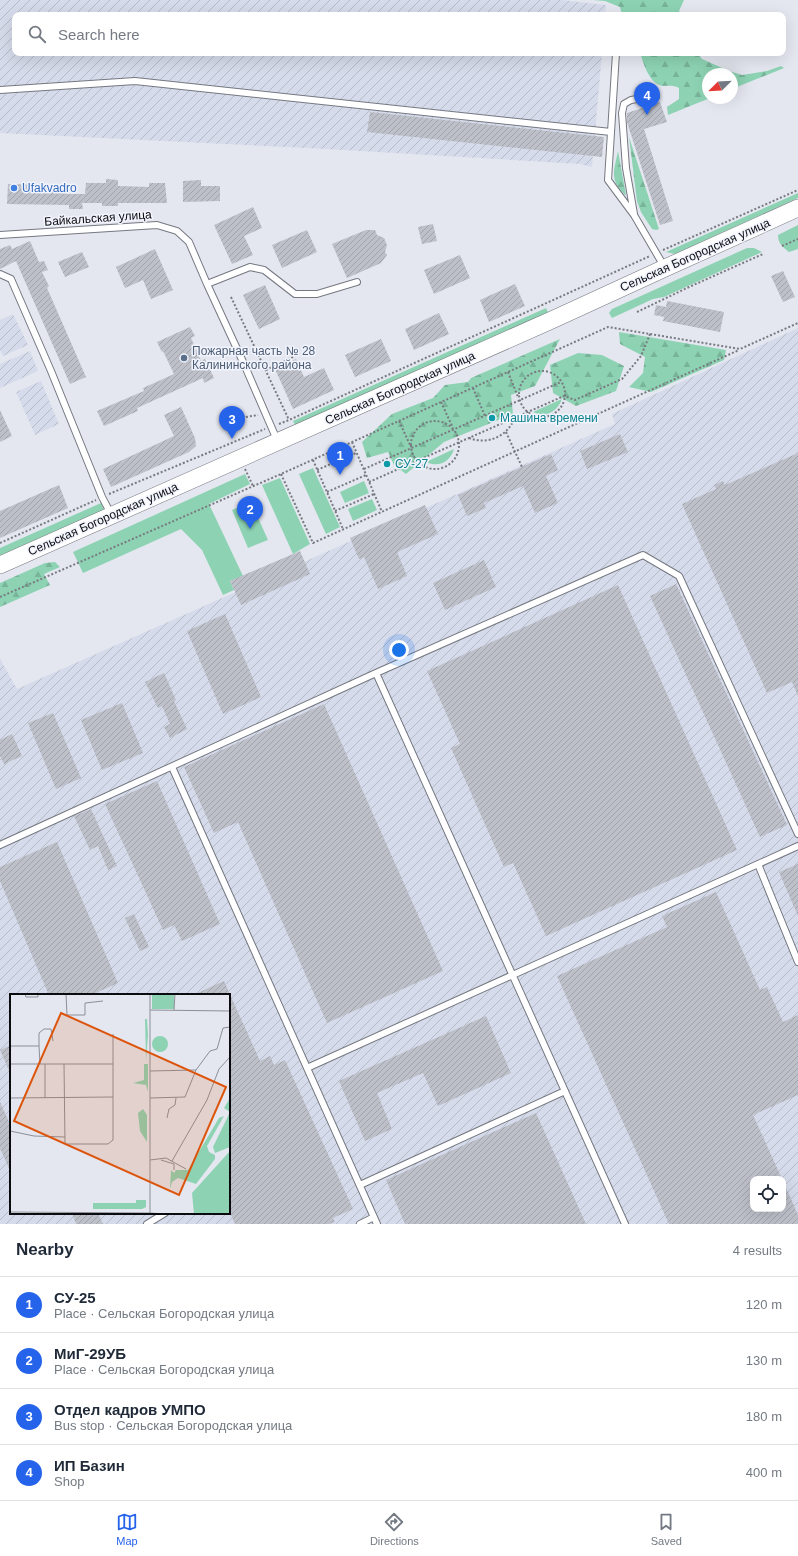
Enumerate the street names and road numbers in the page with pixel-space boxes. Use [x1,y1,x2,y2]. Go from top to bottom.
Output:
street label: Байкальская улица [44,207,153,229]
street label: Сельская Богородская улица [618,215,772,294]
street label: Сельская Богородская улица [323,348,477,427]
street label: Сельская Богородская улица [26,479,180,558]

